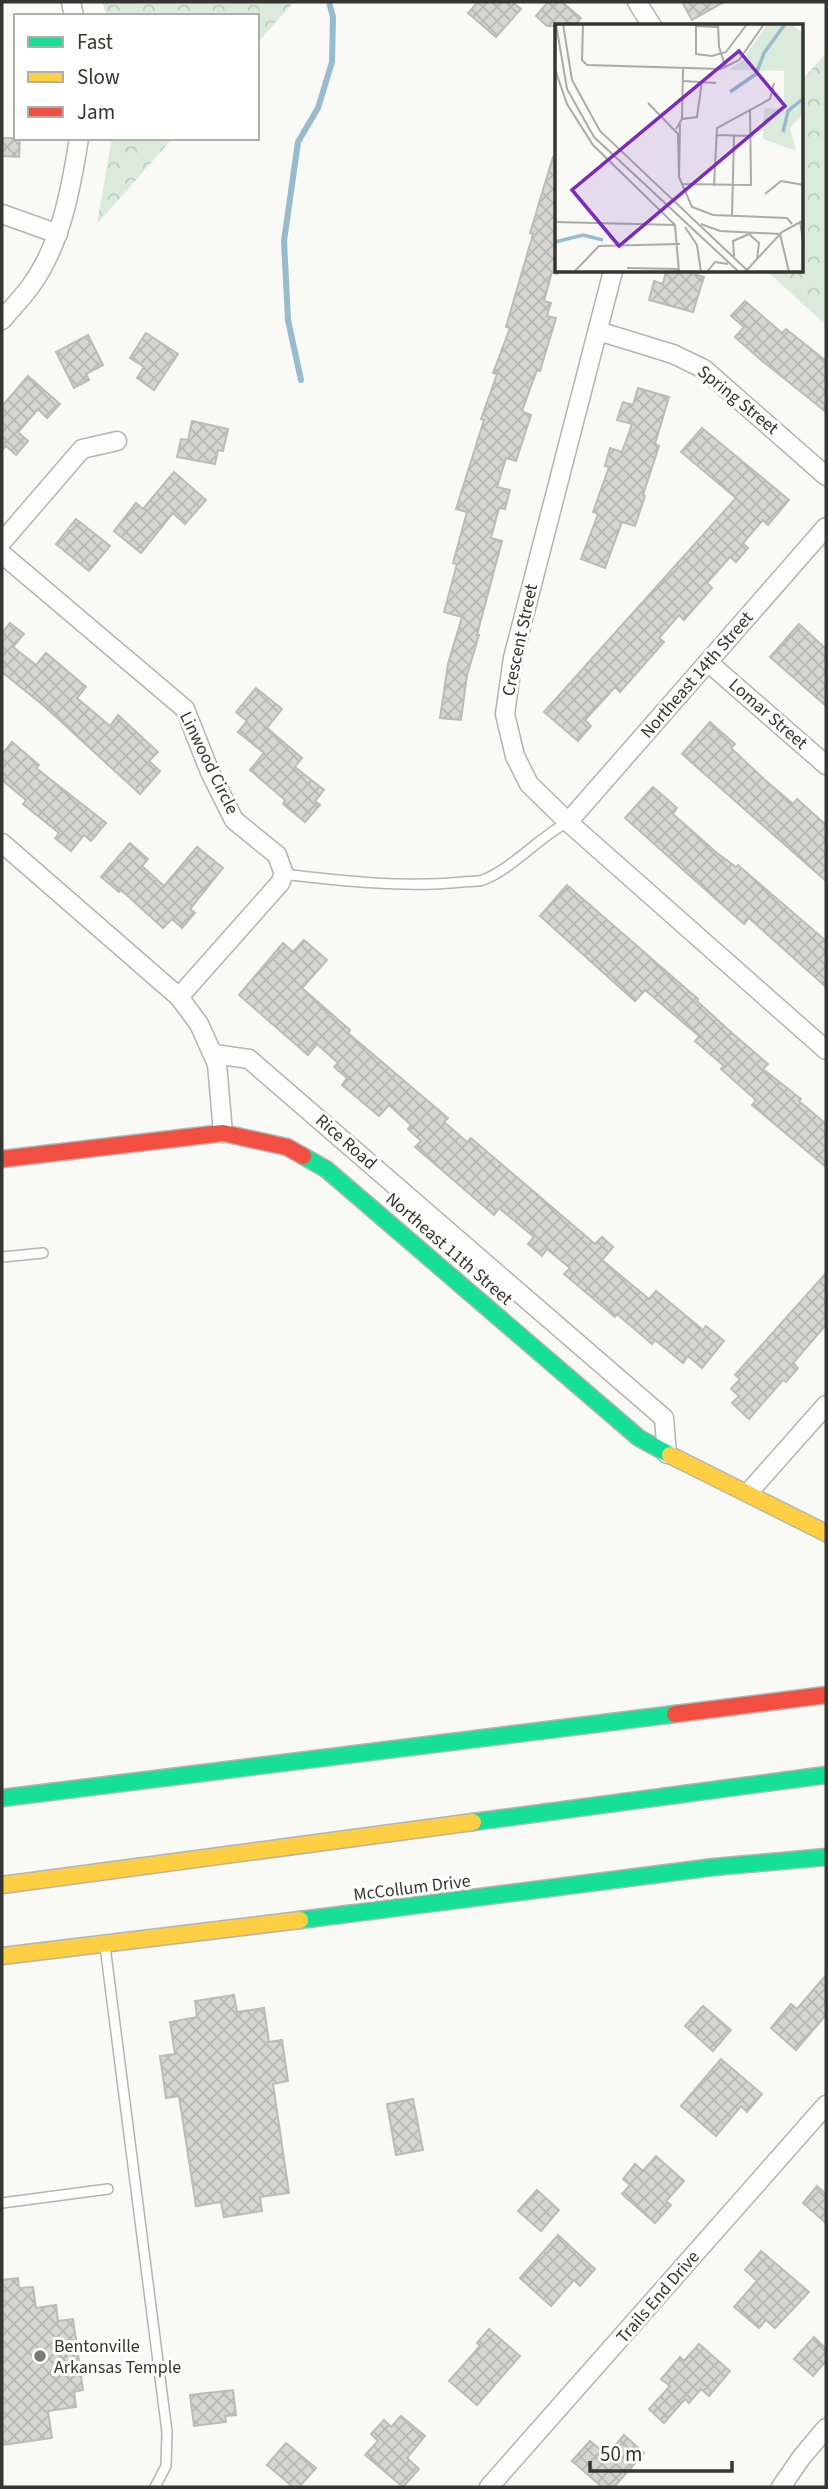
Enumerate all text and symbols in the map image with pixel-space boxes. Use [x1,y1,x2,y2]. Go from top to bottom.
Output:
legend [14,14,259,140]
inset map [555,24,804,273]
text: Fast [77,27,113,57]
text: Slow [77,62,120,92]
text: Jam [77,97,115,127]
street label: Spring Street [692,359,784,441]
street label: Crescent Street [496,582,544,698]
street label: Northeast 14th Street [635,606,759,744]
street label: Lomar Street [723,673,813,755]
street label: Linwood Circle [173,707,245,819]
street label: Rice Road [310,1108,382,1176]
street label: Northeast 11th Street [380,1187,518,1311]
street label: McCollum Drive [352,1868,472,1908]
street label: Trails End Drive [611,2245,705,2349]
place label: Bentonville Arkansas Temple [54,2334,181,2380]
marker: Bentonville Arkansas Temple [32,2348,48,2364]
scale bar [590,2430,732,2474]
text: 50 m [600,2439,642,2469]

